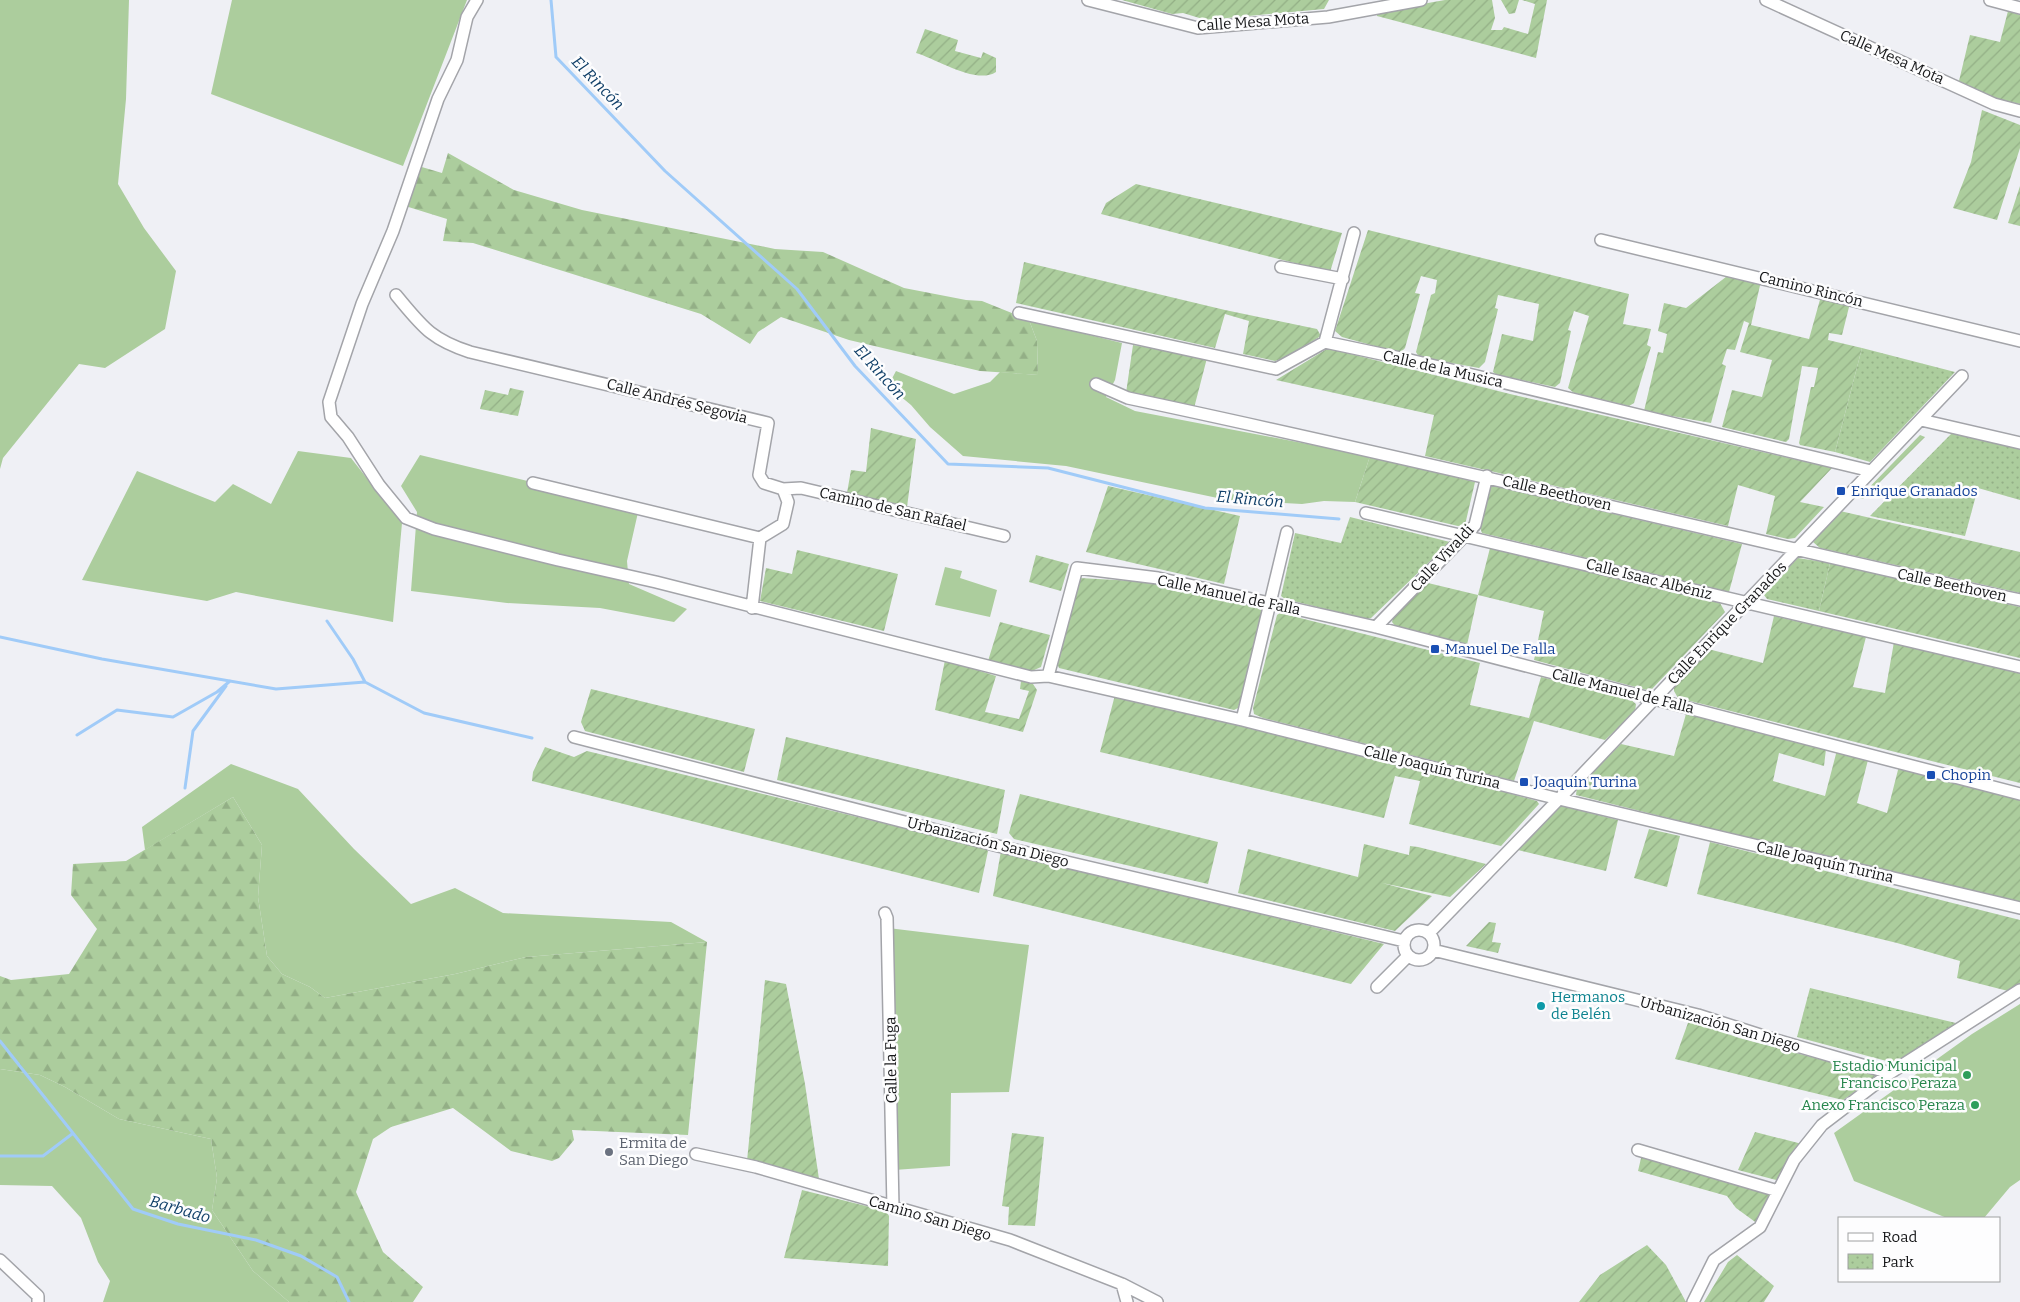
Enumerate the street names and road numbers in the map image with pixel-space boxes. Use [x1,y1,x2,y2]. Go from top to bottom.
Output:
street label: Calle Mesa Mota [1196,9,1310,35]
street label: Calle Mesa Mota [1837,26,1947,88]
street label: Camino Rincón [1757,267,1865,311]
street label: Calle de la Musica [1381,346,1505,392]
street label: Calle Andrés Segovia [605,375,749,427]
street label: Calle Beethoven [1501,472,1614,514]
street label: Camino de San Rafael [818,483,968,535]
street label: Calle Vivaldi [1406,520,1478,595]
street label: Calle Isaac Albéniz [1584,555,1714,603]
street label: Calle Enrique Granados [1664,558,1790,688]
street label: Calle Beethoven [1896,565,2009,606]
street label: Calle Manuel de Falla [1156,571,1302,619]
street label: Calle Manuel de Falla [1550,665,1696,717]
street label: Calle Joaquín Turina [1362,741,1502,793]
street label: Urbanización San Diego [905,813,1071,871]
street label: Calle Joaquín Turina [1755,837,1895,887]
street label: Urbanización San Diego [1638,992,1802,1056]
street label: Calle la Fuga [881,1016,901,1104]
street label: Camino San Diego [867,1192,993,1244]

